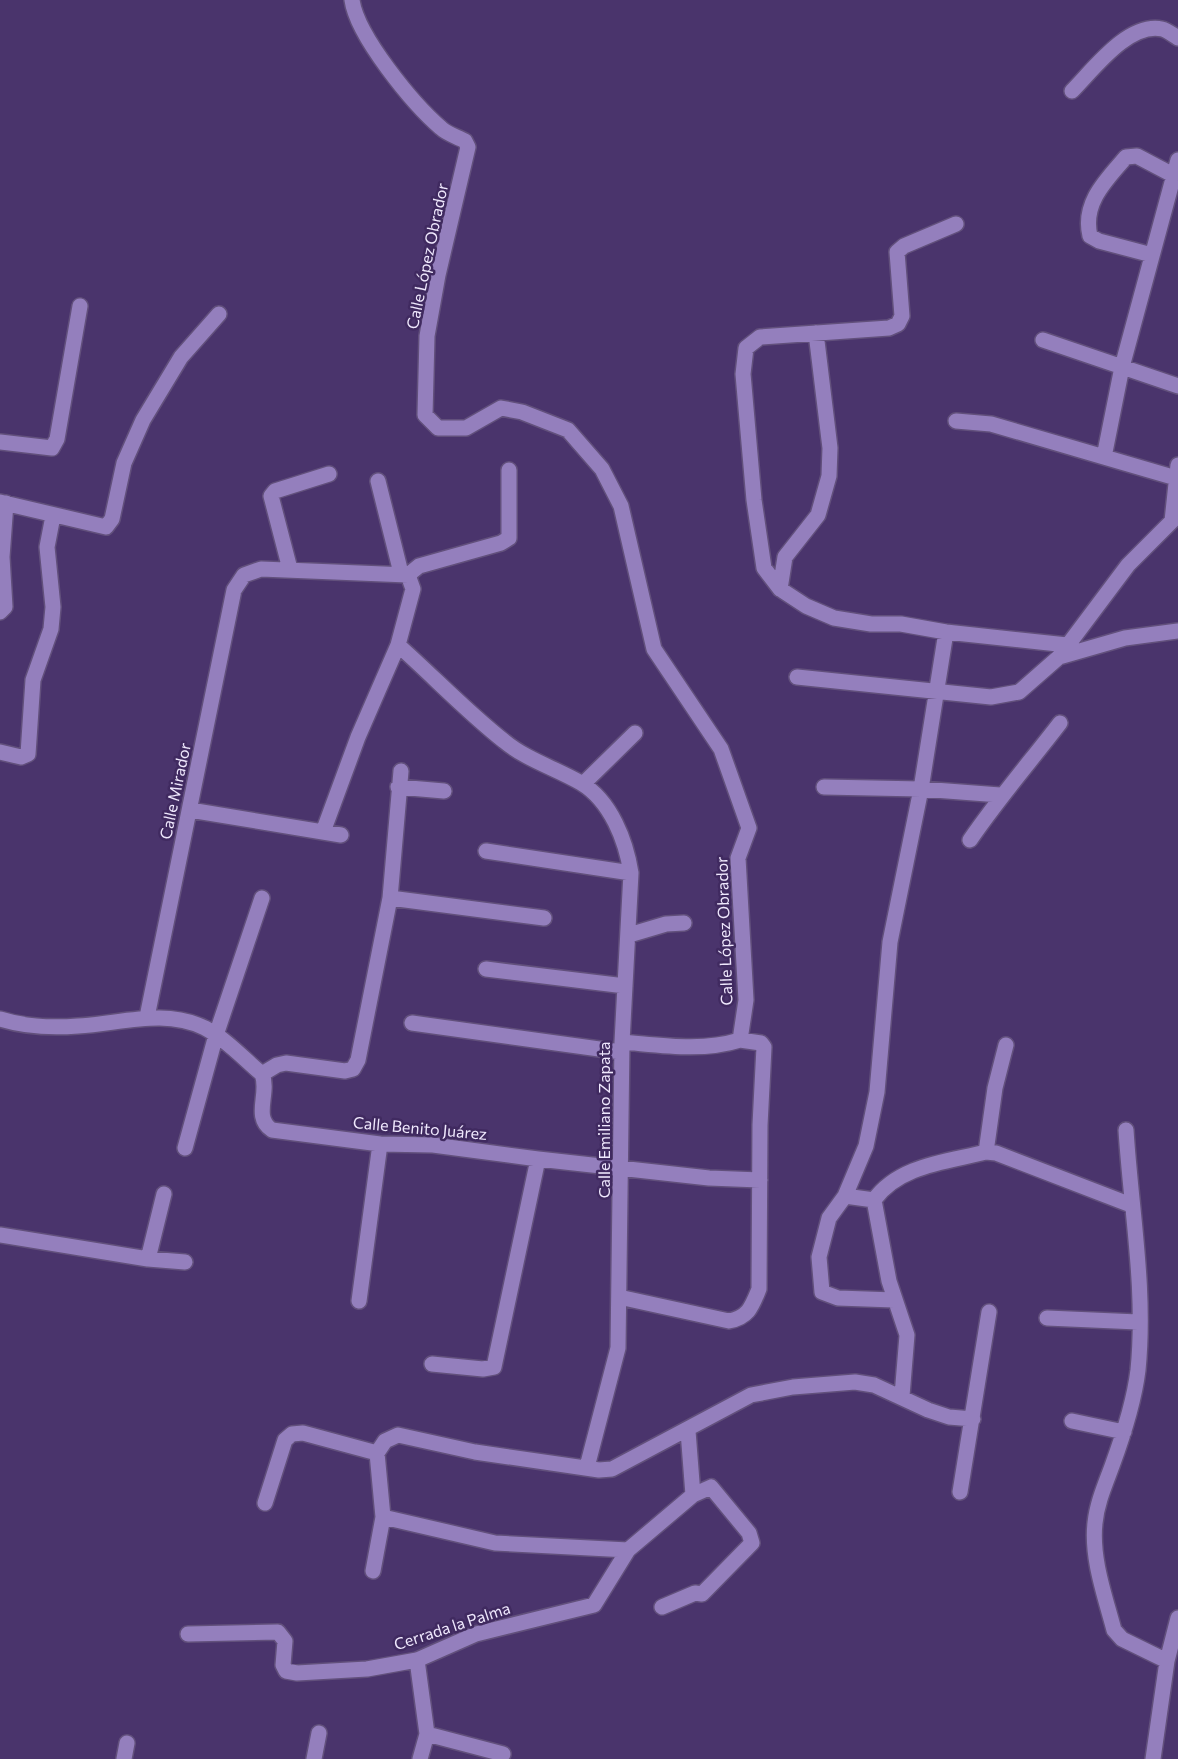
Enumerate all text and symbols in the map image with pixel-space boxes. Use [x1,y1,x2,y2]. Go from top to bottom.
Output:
street label: Calle López Obrador [402,180,451,331]
street label: Calle Mirador [155,740,194,841]
street label: Calle López Obrador [711,856,736,1006]
street label: Calle Emiliano Zapata [594,1042,613,1198]
street label: Calle Benito Juárez [352,1112,488,1143]
street label: Cerrada la Palma [391,1598,512,1653]

